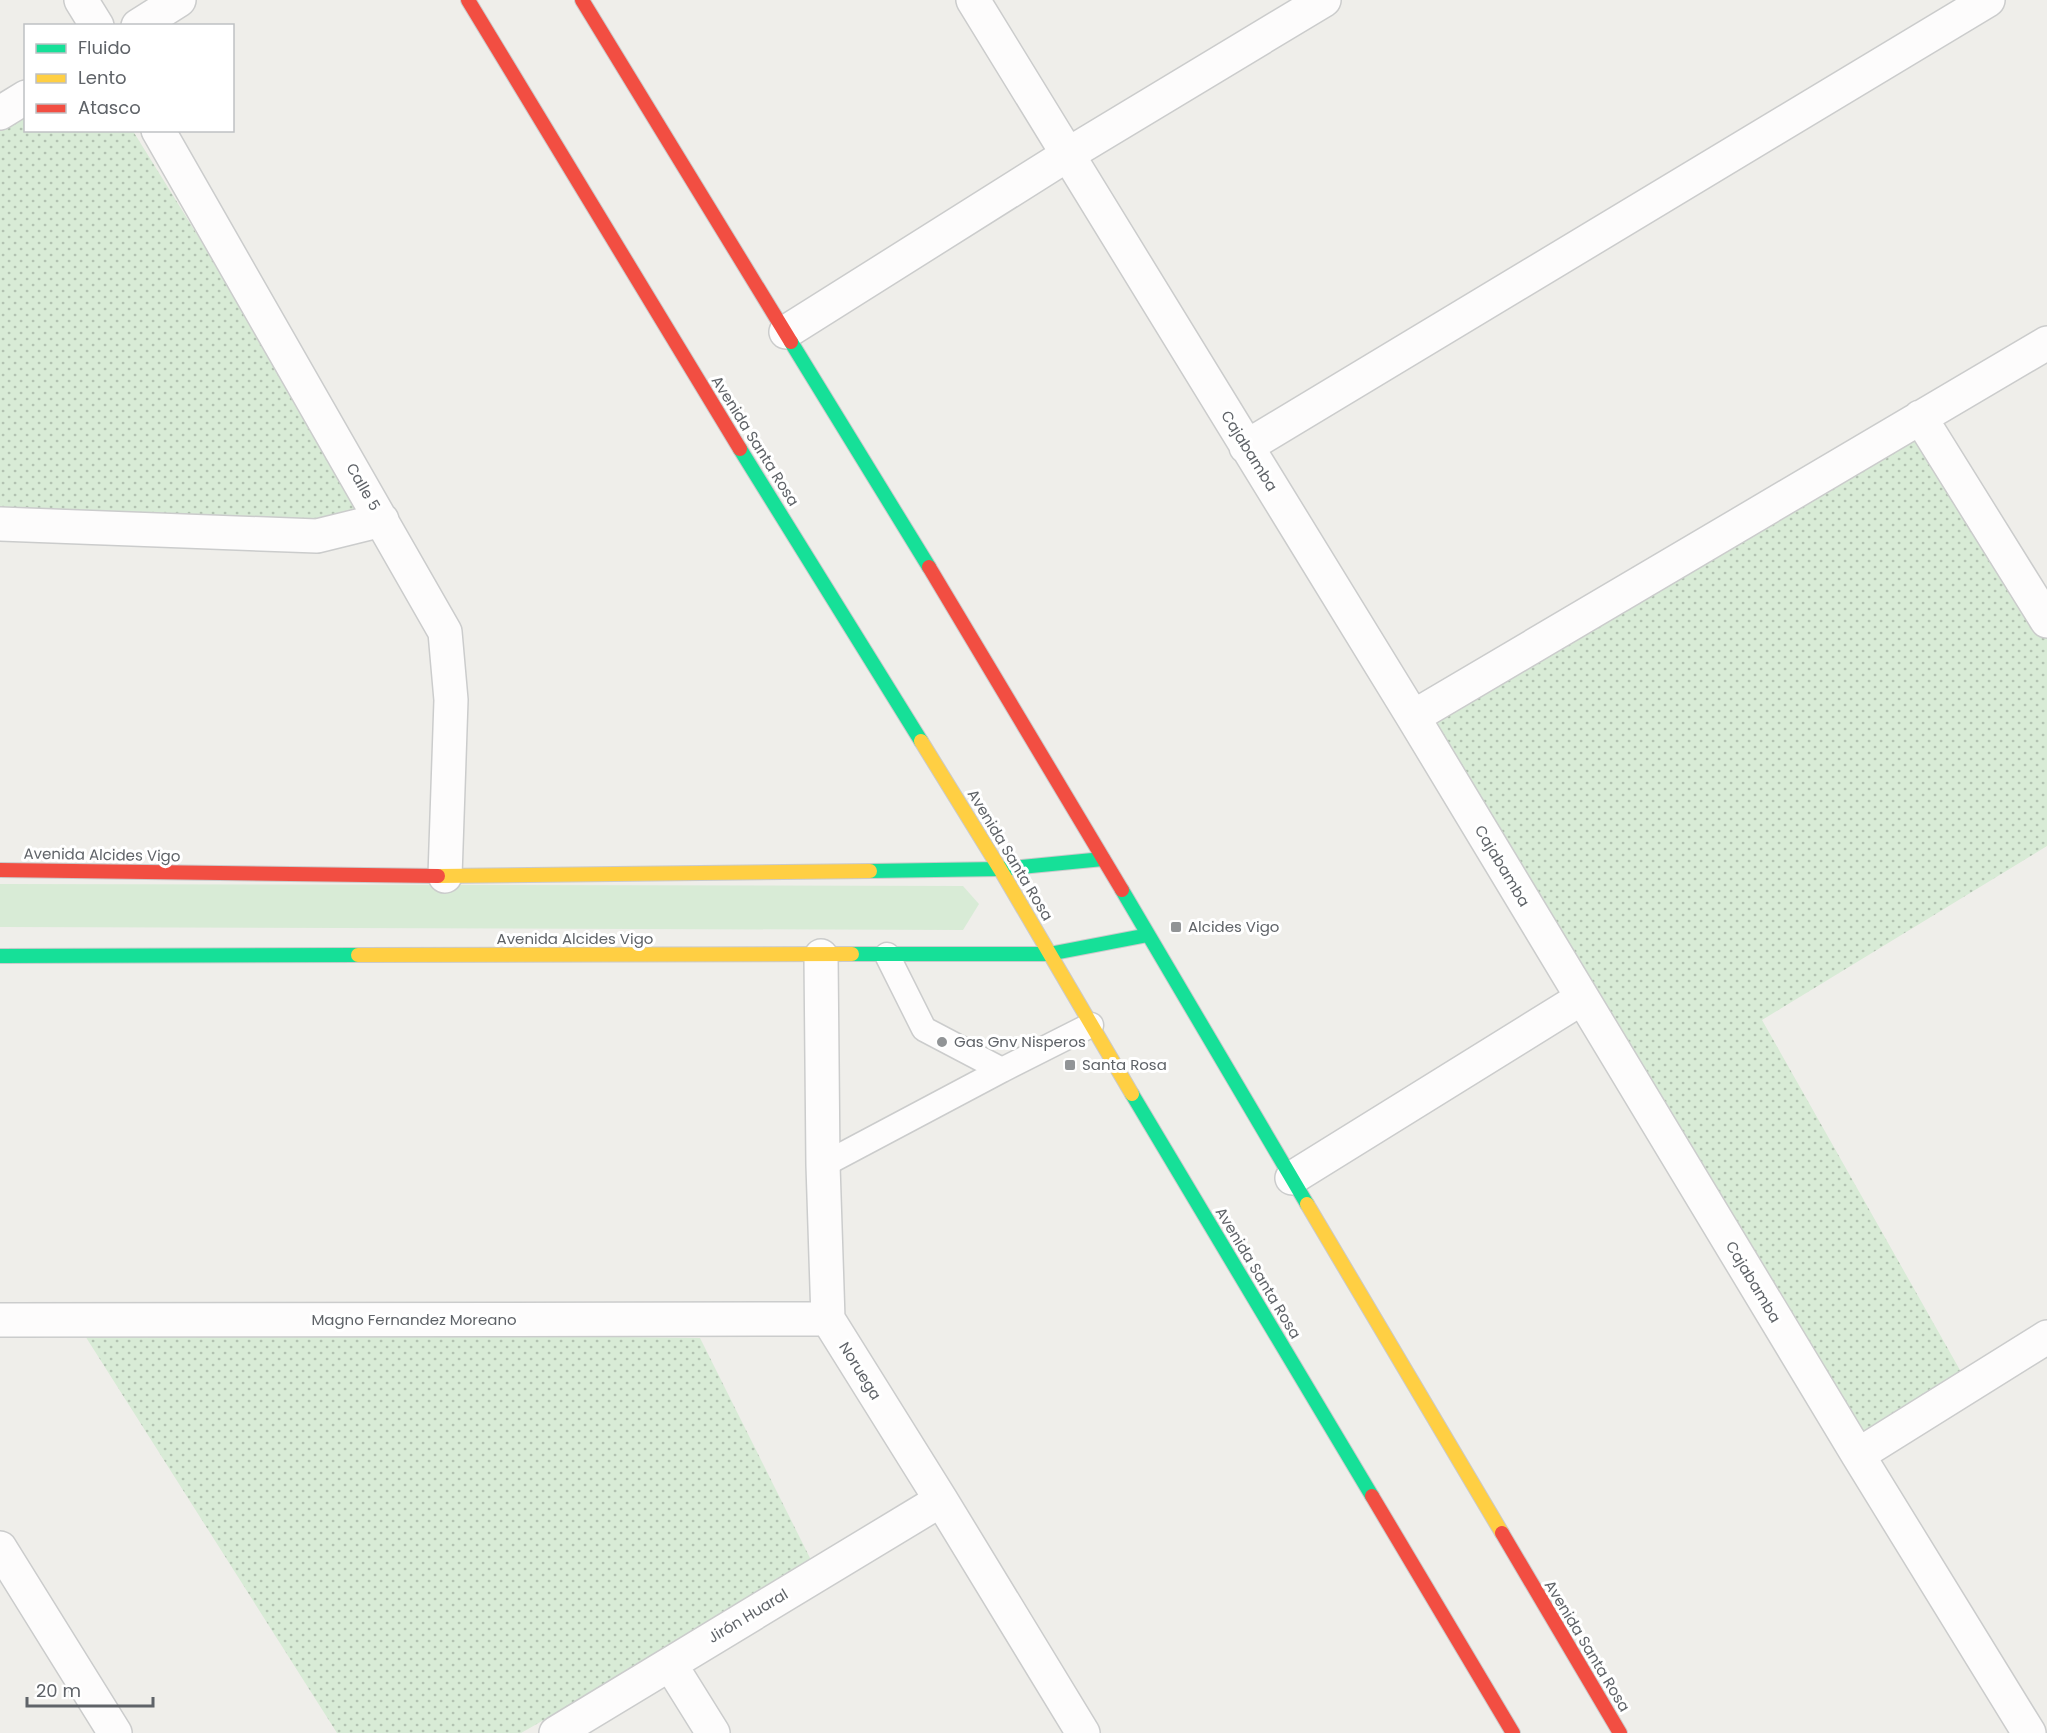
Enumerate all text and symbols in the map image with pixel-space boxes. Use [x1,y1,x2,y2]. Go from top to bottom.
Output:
legend [24,24,234,132]
text: Fluido [78,35,131,60]
text: Lento [78,65,127,90]
text: Atasco [78,95,141,120]
street label: Avenida Santa Rosa [707,371,804,510]
street label: Cajabamba [1216,406,1283,495]
street label: Calle 5 [341,459,385,514]
street label: Avenida Santa Rosa [963,785,1058,925]
street label: Cajabamba [1470,821,1535,910]
street label: Avenida Alcides Vigo [23,843,181,866]
place label: Alcides Vigo [1188,916,1279,937]
marker: Alcides Vigo [1169,920,1183,934]
street label: Avenida Alcides Vigo [497,928,653,949]
place label: Gas Gnv Nisperos [954,1031,1086,1052]
marker: Gas Gnv Nisperos [935,1035,949,1049]
place label: Santa Rosa [1082,1054,1167,1075]
marker: Santa Rosa [1063,1058,1077,1072]
street label: Avenida Santa Rosa [1211,1203,1306,1343]
street label: Cajabamba [1721,1237,1786,1326]
street label: Magno Fernandez Moreano [311,1309,517,1330]
street label: Noruega [834,1338,887,1404]
street label: Avenida Santa Rosa [1540,1576,1635,1716]
street label: Jirón Huaral [704,1583,792,1648]
scale bar [27,1670,153,1708]
text: 20 m [36,1678,81,1703]

